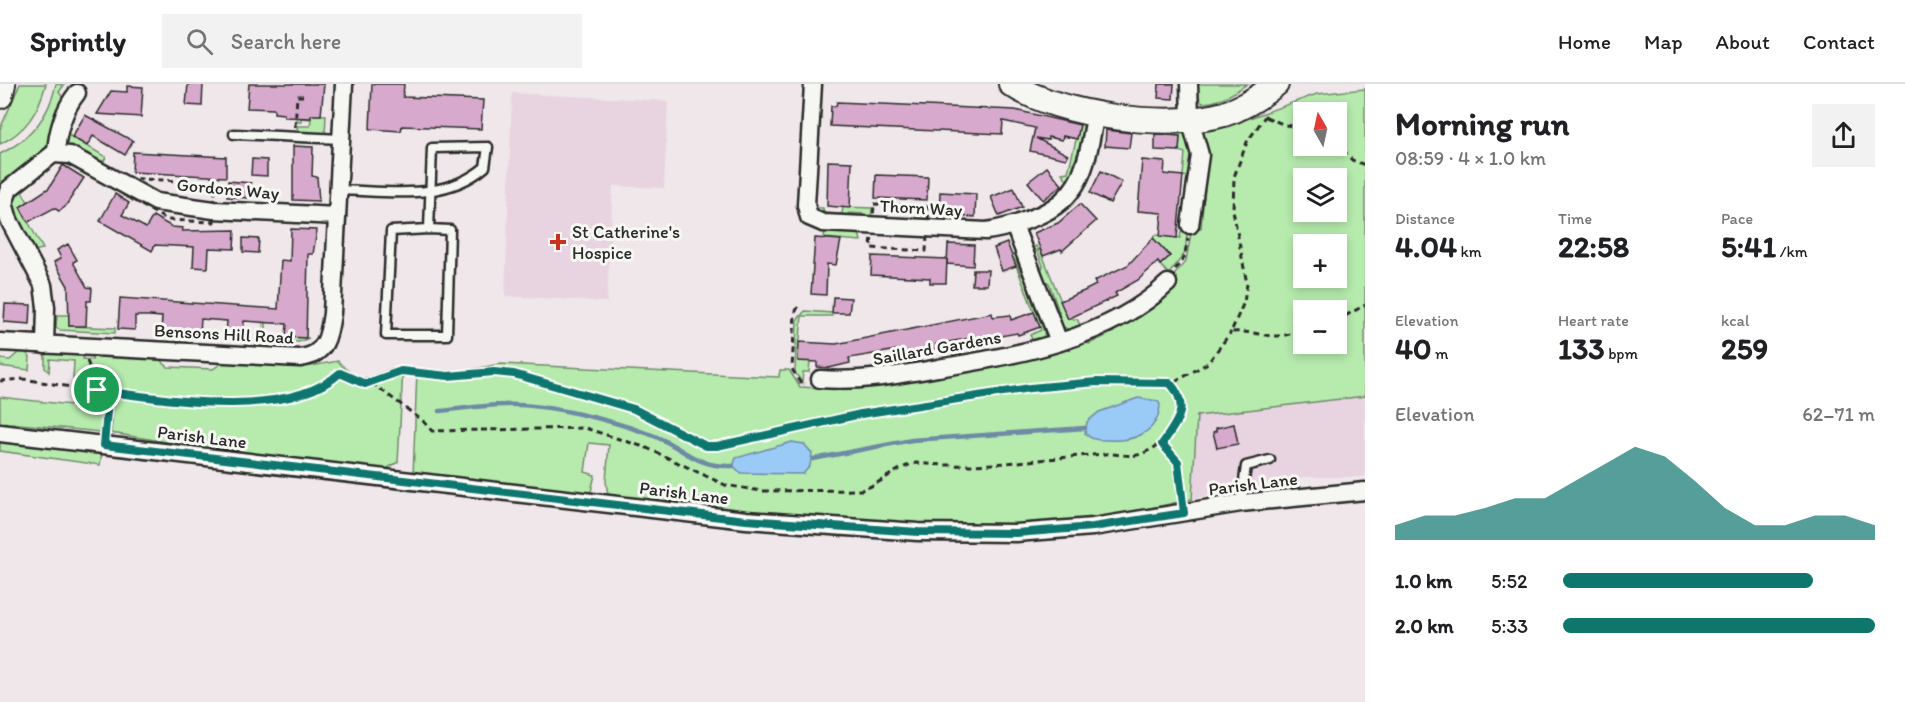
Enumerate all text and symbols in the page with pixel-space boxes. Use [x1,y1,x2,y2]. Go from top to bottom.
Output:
search box [162,14,582,68]
text: Sprintly [30,24,126,58]
icon: search [183,25,216,58]
text: Search here [231,28,341,55]
text: Home [1558,29,1611,54]
text: Map [1644,29,1683,54]
text: About [1716,29,1770,54]
text: Contact [1803,29,1875,54]
north arrow [1293,102,1347,156]
map controls [1293,102,1347,354]
text: Morning run [1395,104,1570,143]
button: share [1812,104,1875,167]
text: 08:59 · 4 × 1.0 km [1395,146,1546,170]
button: layers [1293,168,1347,222]
street label: Gordons Way [176,174,281,204]
street label: Thorn Way [879,195,963,221]
text: Distance [1395,209,1455,228]
text: Time [1558,209,1592,228]
text: Pace [1721,209,1753,228]
place label: St Catherine's Hospice [572,221,680,264]
text: 4.04 [1395,228,1457,265]
text: 22:58 [1558,228,1629,265]
text: 5:41 [1721,228,1776,265]
marker: St Catherine's Hospice [549,233,567,251]
button: + [1293,234,1347,288]
text: km [1457,242,1482,261]
text: /km [1776,242,1808,261]
button: − [1293,300,1347,354]
text: Elevation [1395,311,1459,330]
text: Heart rate [1558,311,1629,330]
text: kcal [1721,311,1749,330]
street label: Bensons Hill Road [153,319,295,349]
street label: Saillard Gardens [871,326,1003,370]
text: 40 [1395,330,1432,367]
text: 133 [1558,330,1605,367]
text: 259 [1721,330,1768,367]
text: m [1432,344,1449,363]
text: bpm [1605,344,1638,363]
pin [71,364,122,415]
icon: arrive [80,373,113,406]
text: Elevation [1395,402,1474,426]
text: 62–71 m [1802,402,1875,426]
street label: Parish Lane [156,421,248,453]
street label: Parish Lane [1207,468,1299,500]
street label: Parish Lane [638,477,730,509]
text: 1.0 km [1395,569,1452,593]
text: 5:52 [1491,569,1527,593]
text: 2.0 km [1395,614,1454,638]
text: 5:33 [1491,614,1528,638]

